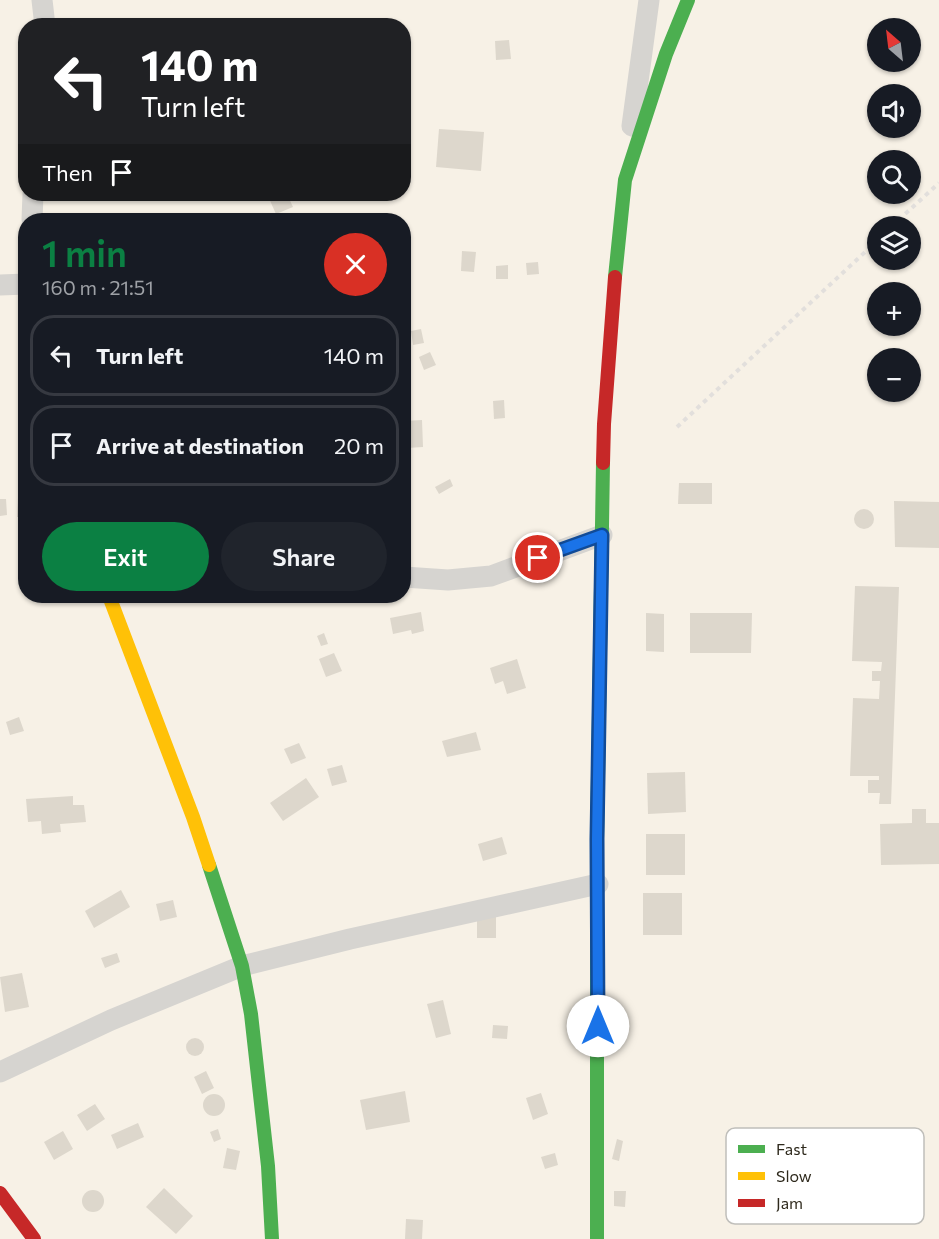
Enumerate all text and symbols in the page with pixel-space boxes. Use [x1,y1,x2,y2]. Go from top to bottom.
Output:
north arrow [867,18,921,72]
map controls [867,18,921,402]
text: 140 m [141,38,258,90]
icon: left [42,42,120,120]
button: sound [867,84,921,138]
text: Turn left [141,90,245,123]
button: search [867,150,921,204]
icon: arrive [105,156,138,189]
text: Then [42,159,93,186]
button: layers [867,216,921,270]
text: 1 min [42,230,127,274]
button: close [324,233,387,296]
text: 160 m · 21:51 [42,275,154,299]
button: + [867,282,921,336]
icon: left [45,339,78,372]
text: Turn left [96,342,183,369]
text: 140 m [324,342,384,369]
button: − [867,348,921,402]
icon: arrive [45,429,78,462]
text: Arrive at destination [96,432,304,459]
text: 20 m [334,432,384,459]
button: Exit [42,522,209,591]
button: Share [221,522,387,591]
pin [512,532,563,583]
icon: arrive [521,541,554,574]
position arrow [566,994,630,1058]
legend [726,1128,924,1224]
text: Fast [776,1139,807,1158]
text: Slow [776,1166,812,1185]
text: Jam [776,1193,803,1212]

